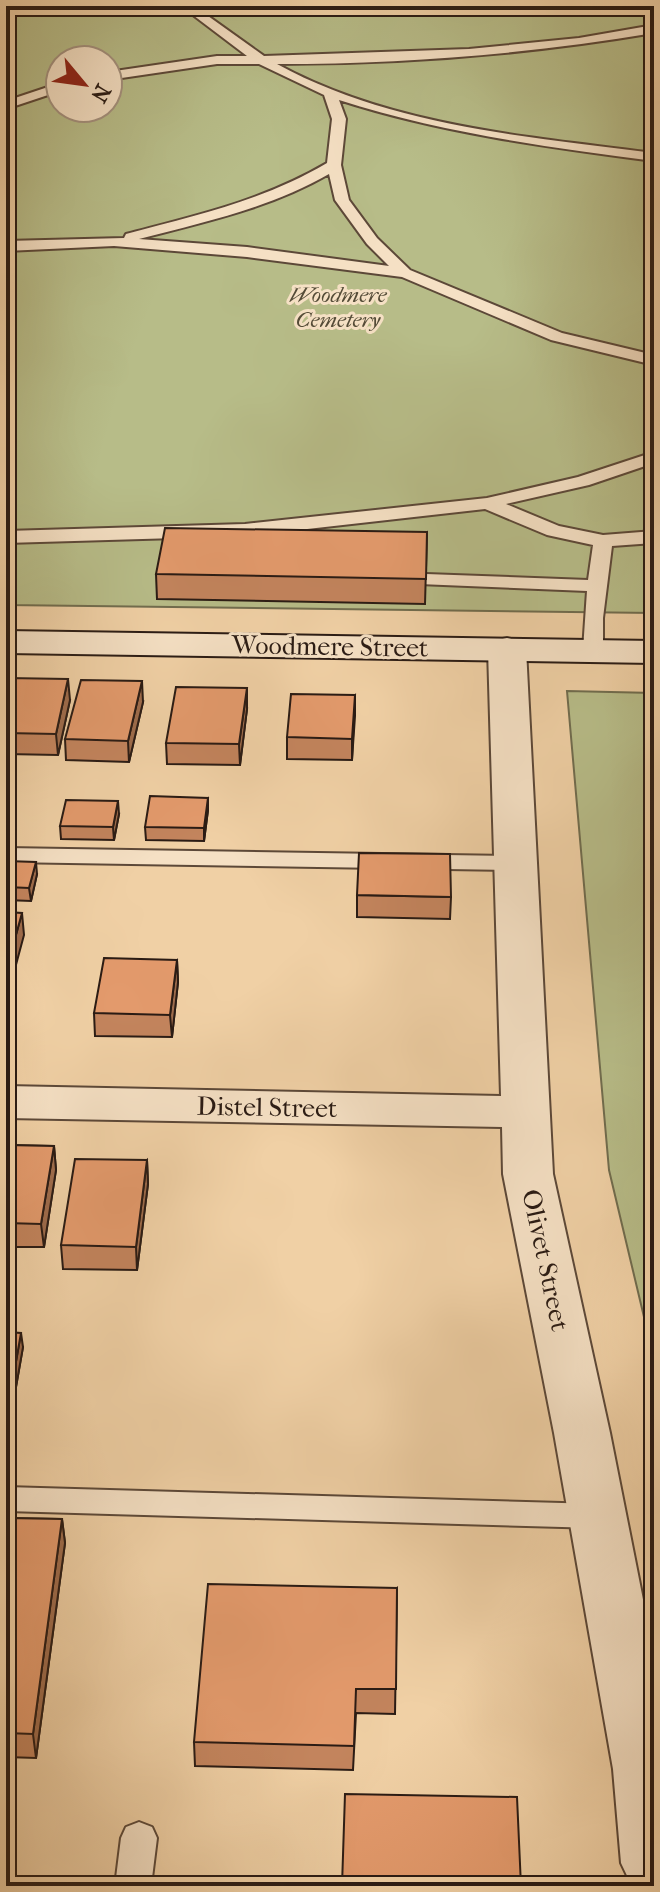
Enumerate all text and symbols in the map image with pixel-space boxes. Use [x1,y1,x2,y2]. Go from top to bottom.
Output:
north arrow [44,44,124,124]
text: N [85,80,116,107]
park label: Woodmere Cemetery [289,282,388,333]
street label: Woodmere Street [230,629,429,664]
street label: Distel Street [196,1091,338,1124]
street label: Olivet Street [515,1187,576,1334]

